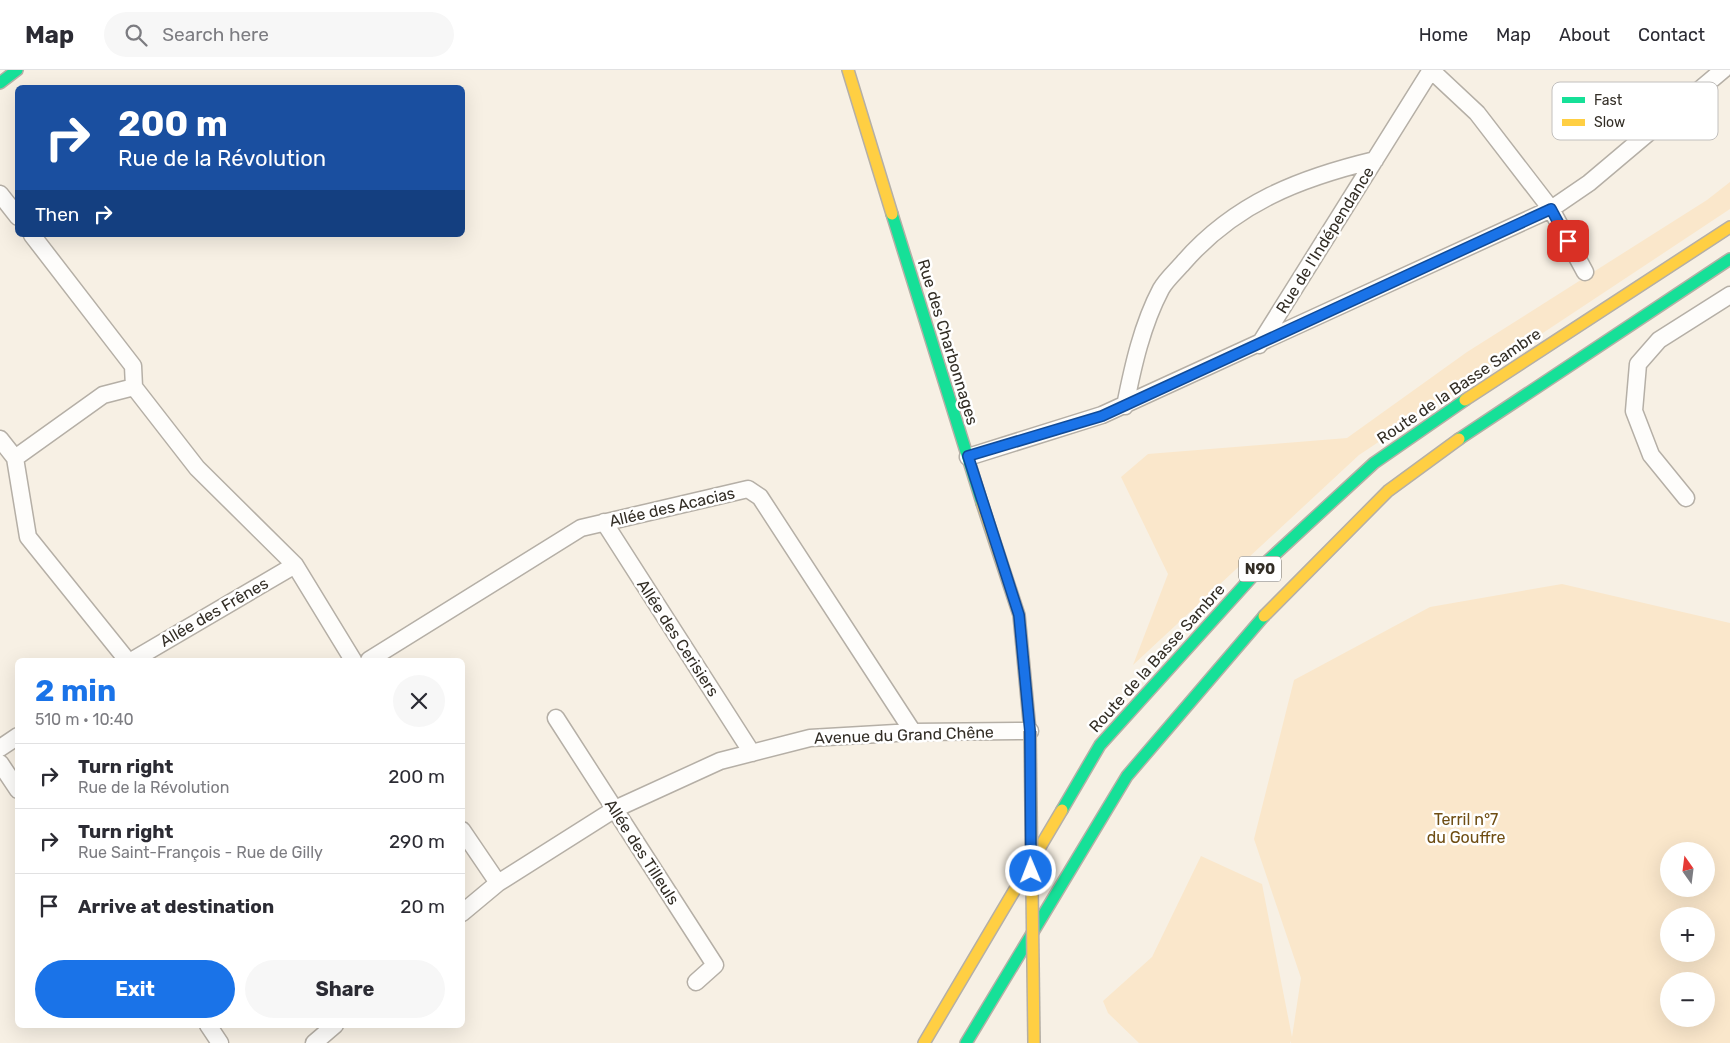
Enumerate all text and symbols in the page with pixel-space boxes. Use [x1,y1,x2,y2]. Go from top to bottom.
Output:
search box [104,12,454,57]
text: Map [25,21,74,49]
icon: search [122,21,150,49]
text: Search here [162,23,269,46]
text: Home [1419,24,1468,46]
text: Map [1496,24,1531,46]
text: About [1559,24,1610,46]
text: Contact [1638,24,1705,46]
legend [1552,82,1718,140]
text: Fast [1594,92,1623,109]
text: 200 m [118,103,228,145]
icon: right [35,105,100,170]
text: Slow [1594,114,1625,131]
text: Rue de la Révolution [118,145,326,172]
street label: Rue de l'Indépendance [1272,163,1378,317]
icon: right [89,200,117,228]
text: Then [35,203,79,226]
pin [1547,220,1589,262]
icon: arrive [1554,227,1582,255]
street label: Rue des Charbonnages [914,257,982,427]
street label: Route de la Basse Sambre [1373,324,1545,448]
street label: Allée des Acacias [607,483,737,531]
road number: N90 [1239,556,1281,582]
street label: Allée des Frênes [157,573,271,651]
street label: Allée des Cerisiers [633,576,723,700]
street label: Route de la Basse Sambre [1085,580,1229,736]
text: 2 min [35,673,116,709]
button: close [393,675,445,727]
text: 510 m · 10:40 [35,710,134,729]
street label: Avenue du Grand Chêne [814,722,994,748]
text: Turn right [78,755,173,778]
icon: right [35,762,63,790]
text: 200 m [388,765,445,788]
text: Rue de la Révolution [78,778,229,797]
street label: Allée des Tilleuls [601,796,683,908]
park label: Terril n°7 du Gouffre [1427,810,1505,847]
text: Turn right [78,820,173,843]
icon: right [35,827,63,855]
text: 290 m [389,830,445,853]
north arrow [1660,842,1715,898]
map controls [1660,842,1715,1027]
text: Rue Saint-François - Rue de Gilly [78,843,323,862]
position arrow [1004,844,1056,896]
icon: arrive [35,892,63,920]
text: Arrive at destination [78,895,274,918]
text: 20 m [400,895,445,918]
button: + [1660,907,1715,962]
button: Exit [35,960,235,1018]
button: Share [245,960,445,1018]
button: − [1660,972,1715,1027]

